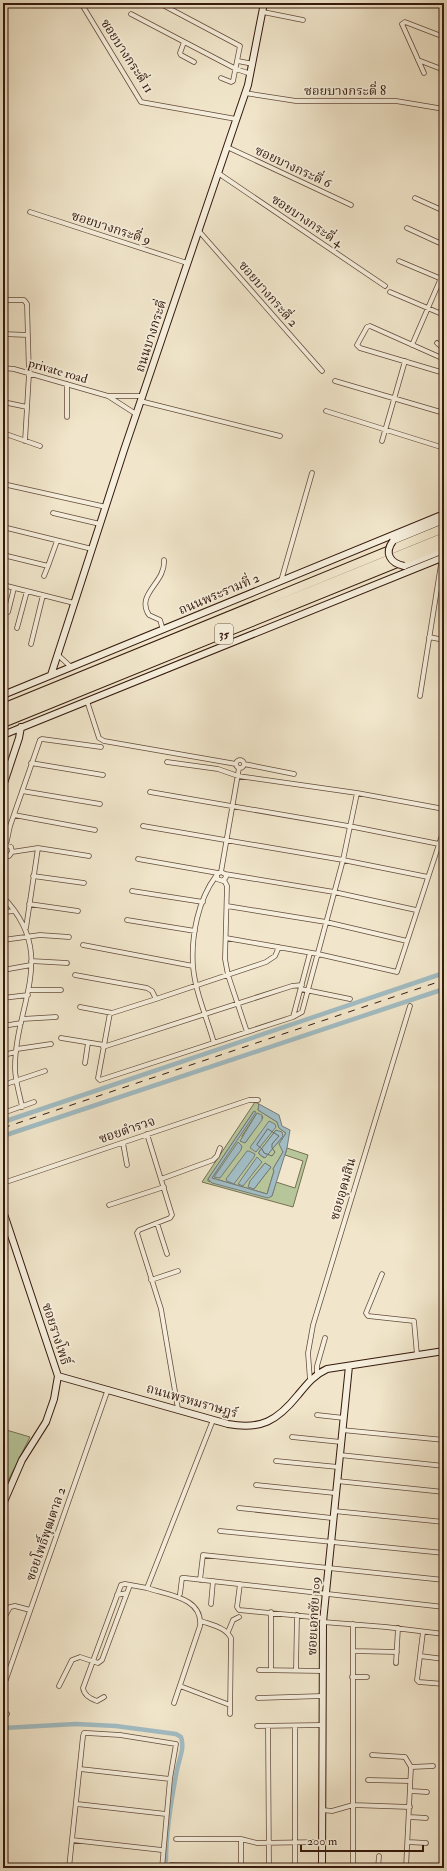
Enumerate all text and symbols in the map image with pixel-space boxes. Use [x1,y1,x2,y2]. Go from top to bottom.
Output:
street label: ซอยบางกระดี่ 11 [97,15,159,96]
street label: ซอยบางกระดี่ 8 [304,81,386,99]
street label: ซอยบางกระดี่ 6 [252,141,336,192]
street label: ซอยบางกระดี่ 4 [268,190,348,251]
street label: ซอยบางกระดี่ 9 [69,206,153,248]
street label: ซอยบางกระดี่ 2 [235,256,303,331]
street label: ถนนบางกระดี่ [130,297,170,374]
street label: private road [25,355,90,388]
street label: ถนนพระรามที่ 2 [175,568,262,618]
road number: 35 [215,624,233,644]
street label: ซอยตำรวจ [97,1113,157,1147]
street label: ซอยอุดมสิน [326,1156,360,1222]
street label: ซอยรางโพธิ์ [38,1300,76,1369]
street label: ถนนพรหมราษฎร์ [144,1380,240,1422]
street label: ซอยโพธิ์พุฒตาล 2 [21,1484,70,1583]
street label: ซอยเอกชัย 109 [304,1576,324,1656]
scale bar [301,1827,423,1853]
text: 200 m [307,1834,338,1849]

